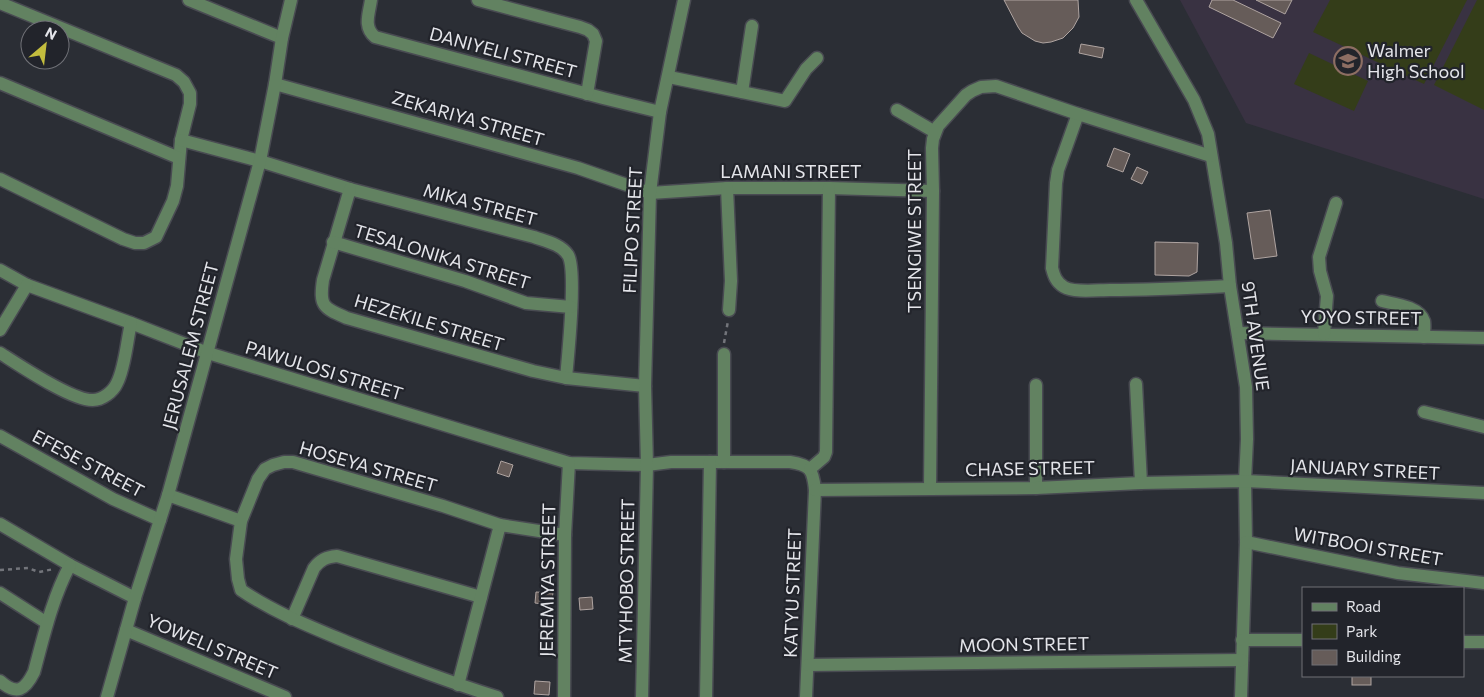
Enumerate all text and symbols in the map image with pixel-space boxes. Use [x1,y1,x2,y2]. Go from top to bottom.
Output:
north arrow [20,20,70,70]
street label: DANIYELI STREET [427,22,579,82]
text: N [43,23,60,43]
place label: Walmer High School [1367,39,1465,82]
school or university icon: Walmer High School [1333,46,1363,76]
street label: ZEKARIYA STREET [390,86,547,150]
street label: TSENGIWE STREET [903,149,925,313]
street label: LAMANI STREET [720,160,862,182]
street label: FILIPO STREET [618,166,646,294]
street label: MIKA STREET [421,178,540,230]
street label: TESALONIKA STREET [351,219,533,293]
street label: JERUSALEM STREET [157,260,223,432]
street label: 9TH AVENUE [1237,280,1275,392]
street label: HEZEKILE STREET [352,289,507,355]
street label: YOYO STREET [1300,305,1422,329]
street label: PAWULOSI STREET [243,336,406,404]
street label: EFESE STREET [29,424,148,502]
street label: HOSEYA STREET [297,436,440,496]
street label: JANUARY STREET [1290,454,1440,484]
street label: CHASE STREET [965,456,1095,480]
street label: MTYHOBO STREET [614,498,638,663]
street label: JEREMIYA STREET [535,503,559,657]
street label: WITBOOI STREET [1292,522,1445,570]
street label: KATYU STREET [779,528,805,658]
legend [1302,587,1464,677]
text: Road [1346,597,1381,615]
street label: YOWELI STREET [144,609,281,684]
text: Park [1346,622,1377,640]
street label: MOON STREET [959,632,1089,656]
text: Building [1346,647,1401,665]

